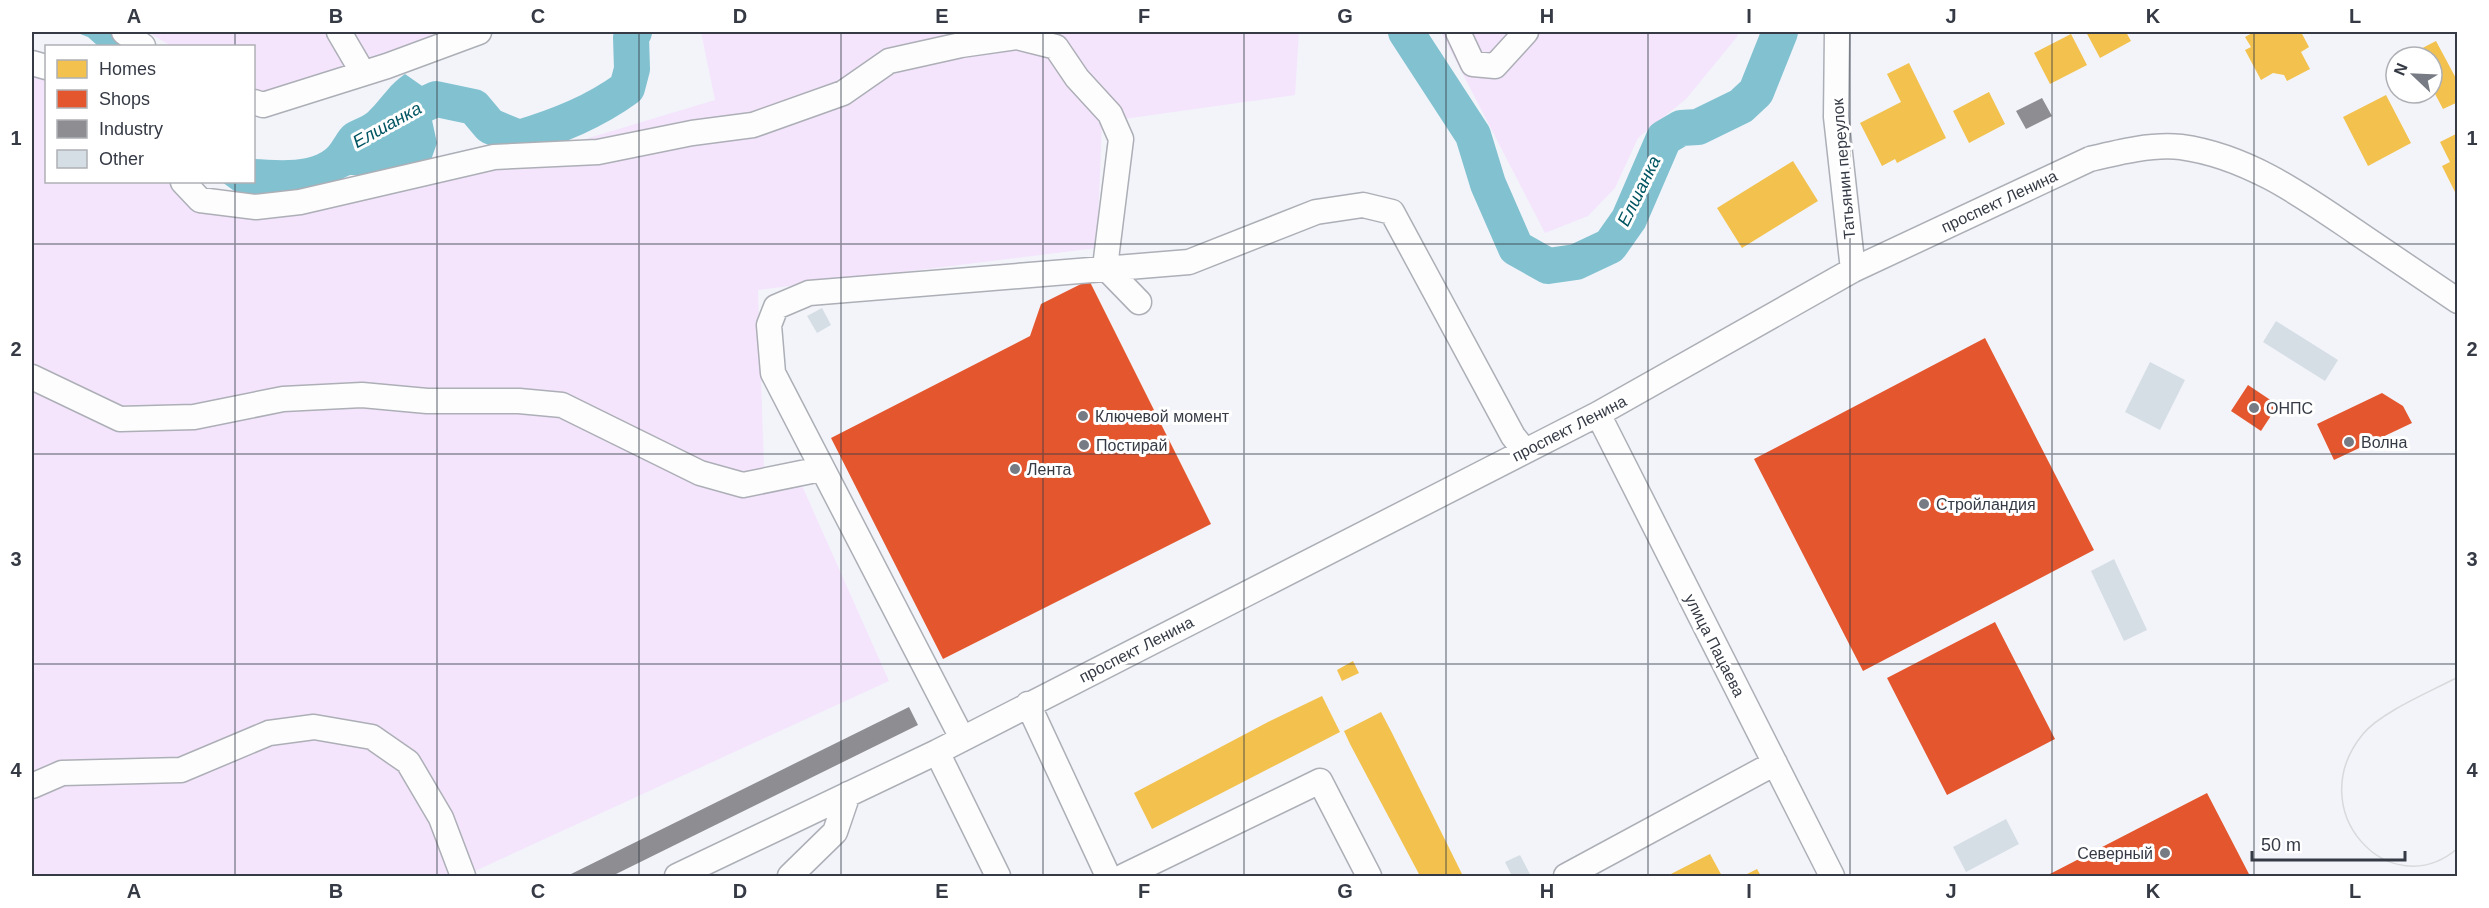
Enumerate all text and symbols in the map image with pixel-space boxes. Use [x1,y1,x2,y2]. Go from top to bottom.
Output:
text: A [127,5,141,27]
text: B [329,5,343,27]
text: C [531,5,545,27]
text: D [733,5,747,27]
text: E [935,5,949,27]
text: F [1138,5,1150,27]
text: G [1337,5,1353,27]
text: H [1540,5,1554,27]
text: I [1746,5,1752,27]
text: J [1945,5,1957,27]
text: K [2146,5,2161,27]
text: L [2349,5,2361,27]
legend [45,45,255,183]
north arrow [2384,45,2444,105]
text: Homes [99,59,156,79]
text: N [2391,61,2411,78]
text: Shops [99,89,150,109]
street label: Татьянин переулок [1829,97,1858,240]
water label: Елшанка [349,98,425,152]
text: Industry [99,119,163,139]
text: 1 [10,127,22,149]
text: 1 [2466,127,2478,149]
text: Other [99,149,144,169]
water label: Елшанка [1613,153,1665,229]
street label: проспект Ленина [1939,167,2060,236]
text: 2 [10,338,22,360]
text: 2 [2466,338,2478,360]
street label: проспект Ленина [1509,392,1629,465]
place label: ОНПС [2266,400,2313,417]
marker: ОНПС [2247,401,2261,415]
place label: Ключевой момент [1095,408,1230,425]
marker: Ключевой момент [1076,409,1090,423]
place label: Волна [2361,434,2407,451]
marker: Волна [2342,435,2356,449]
place label: Постирай [1096,437,1167,454]
marker: Постирай [1077,438,1091,452]
place label: Лента [1027,461,1071,478]
marker: Лента [1008,462,1022,476]
place label: Стройландия [1936,496,2036,513]
marker: Стройландия [1917,497,1931,511]
text: 3 [10,548,22,570]
text: 3 [2466,548,2478,570]
street label: улица Пацаева [1681,591,1748,700]
street label: проспект Ленина [1076,613,1196,686]
text: 4 [10,759,22,781]
text: 4 [2466,759,2478,781]
scale bar [2252,824,2405,862]
text: 50 m [2261,835,2301,855]
place label: Северный [2077,845,2153,862]
marker: Северный [2158,846,2172,860]
text: A [127,880,141,902]
text: B [329,880,343,902]
text: C [531,880,545,902]
text: D [733,880,747,902]
text: E [935,880,949,902]
text: F [1138,880,1150,902]
text: G [1337,880,1353,902]
text: H [1540,880,1554,902]
text: I [1746,880,1752,902]
text: J [1945,880,1957,902]
text: K [2146,880,2161,902]
text: L [2349,880,2361,902]

